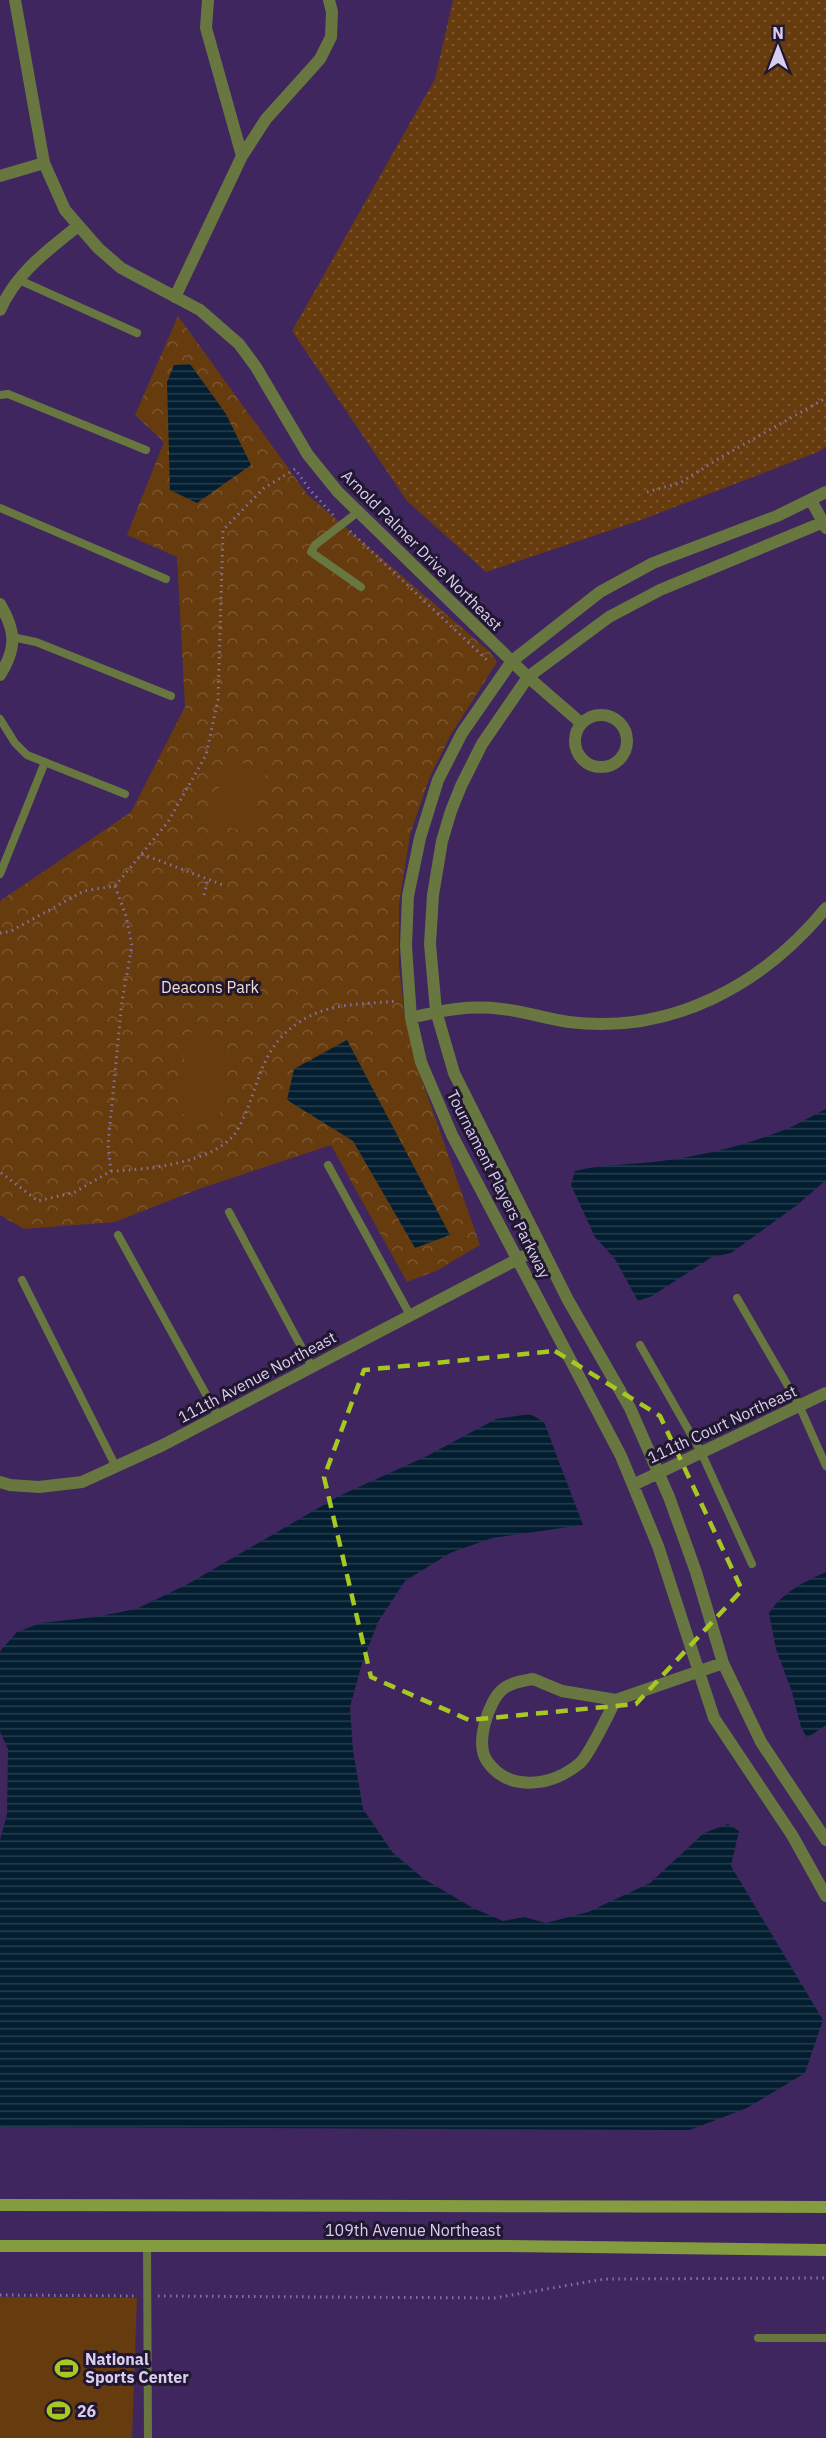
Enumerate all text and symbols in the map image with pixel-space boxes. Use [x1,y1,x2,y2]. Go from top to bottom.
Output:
north arrow [748,18,808,78]
text: N [772,23,784,43]
street label: Arnold Palmer Drive Northeast [338,466,506,634]
park label: Deacons Park [161,977,260,997]
street label: Tournament Players Parkway [443,1087,555,1281]
street label: 111th Avenue Northeast [175,1327,339,1427]
street label: 111th Court Northeast [644,1381,800,1467]
street label: 109th Avenue Northeast [325,2220,501,2240]
place label: National Sports Center [85,2349,189,2387]
sports icon: National Sports Center [54,2355,80,2381]
sports icon: 26 [46,2398,72,2424]
place label: 26 [77,2401,97,2421]

